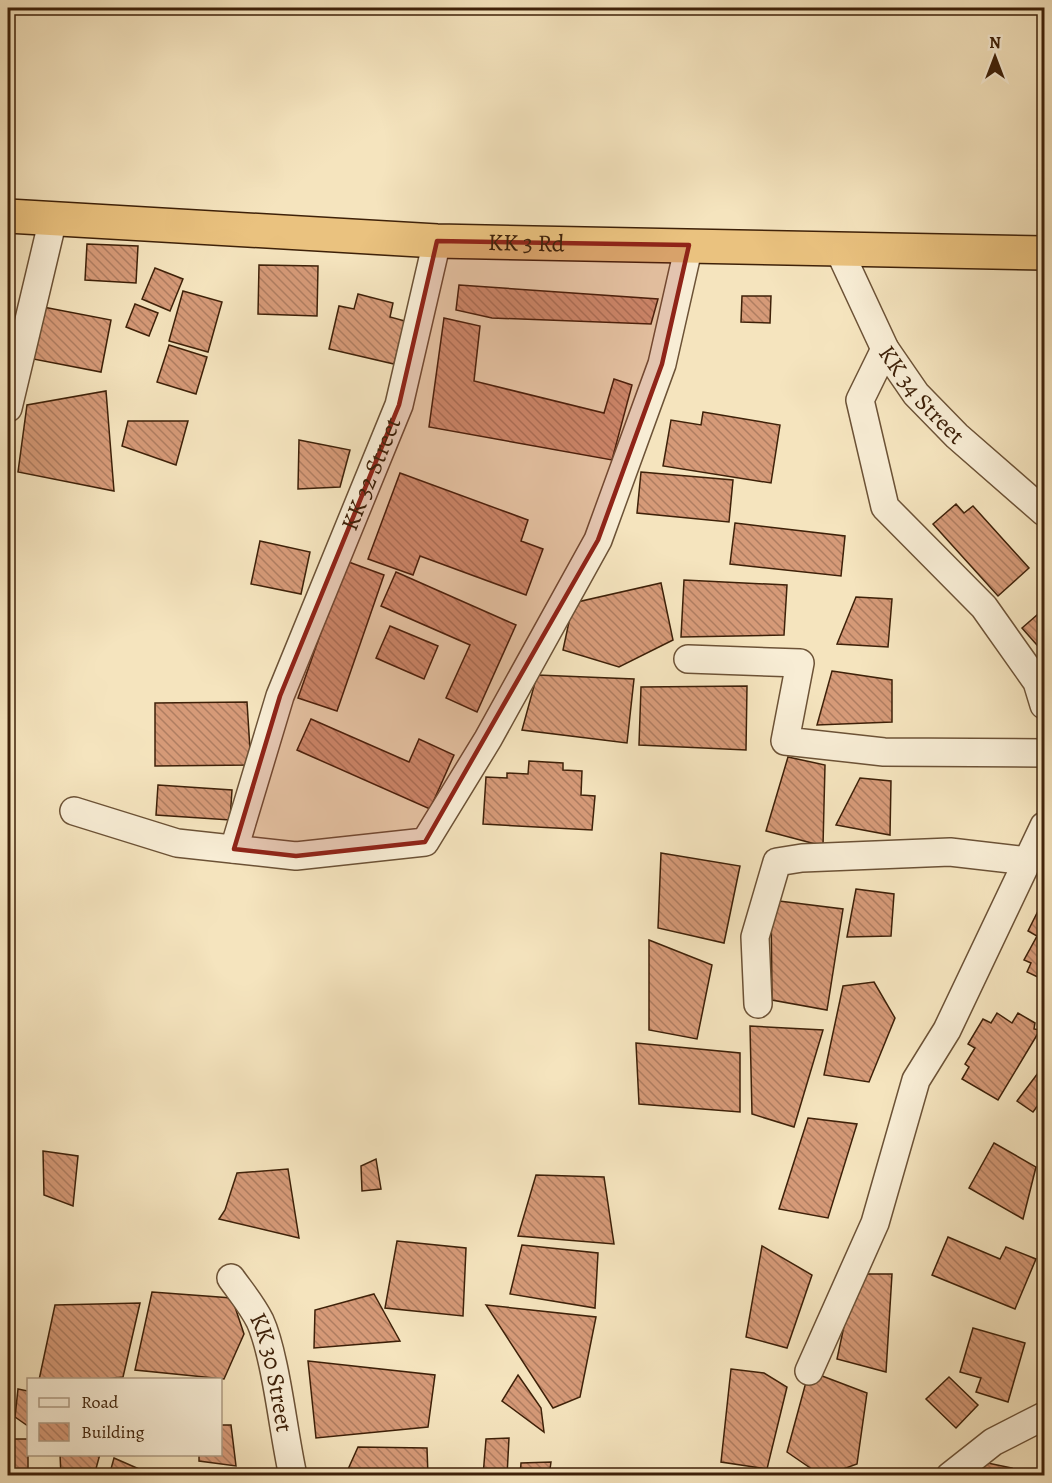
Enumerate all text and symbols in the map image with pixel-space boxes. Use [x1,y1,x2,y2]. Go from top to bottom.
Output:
north arrow [965,27,1025,87]
text: N [989,32,1001,54]
street label: KK 3 Rd [488,226,565,260]
street label: KK 34 Street [871,339,971,451]
street label: KK 32 Street [333,412,409,535]
street label: KK 30 Street [242,1307,301,1434]
legend [27,1378,222,1456]
text: Road [81,1390,119,1414]
text: Building [81,1420,145,1444]

